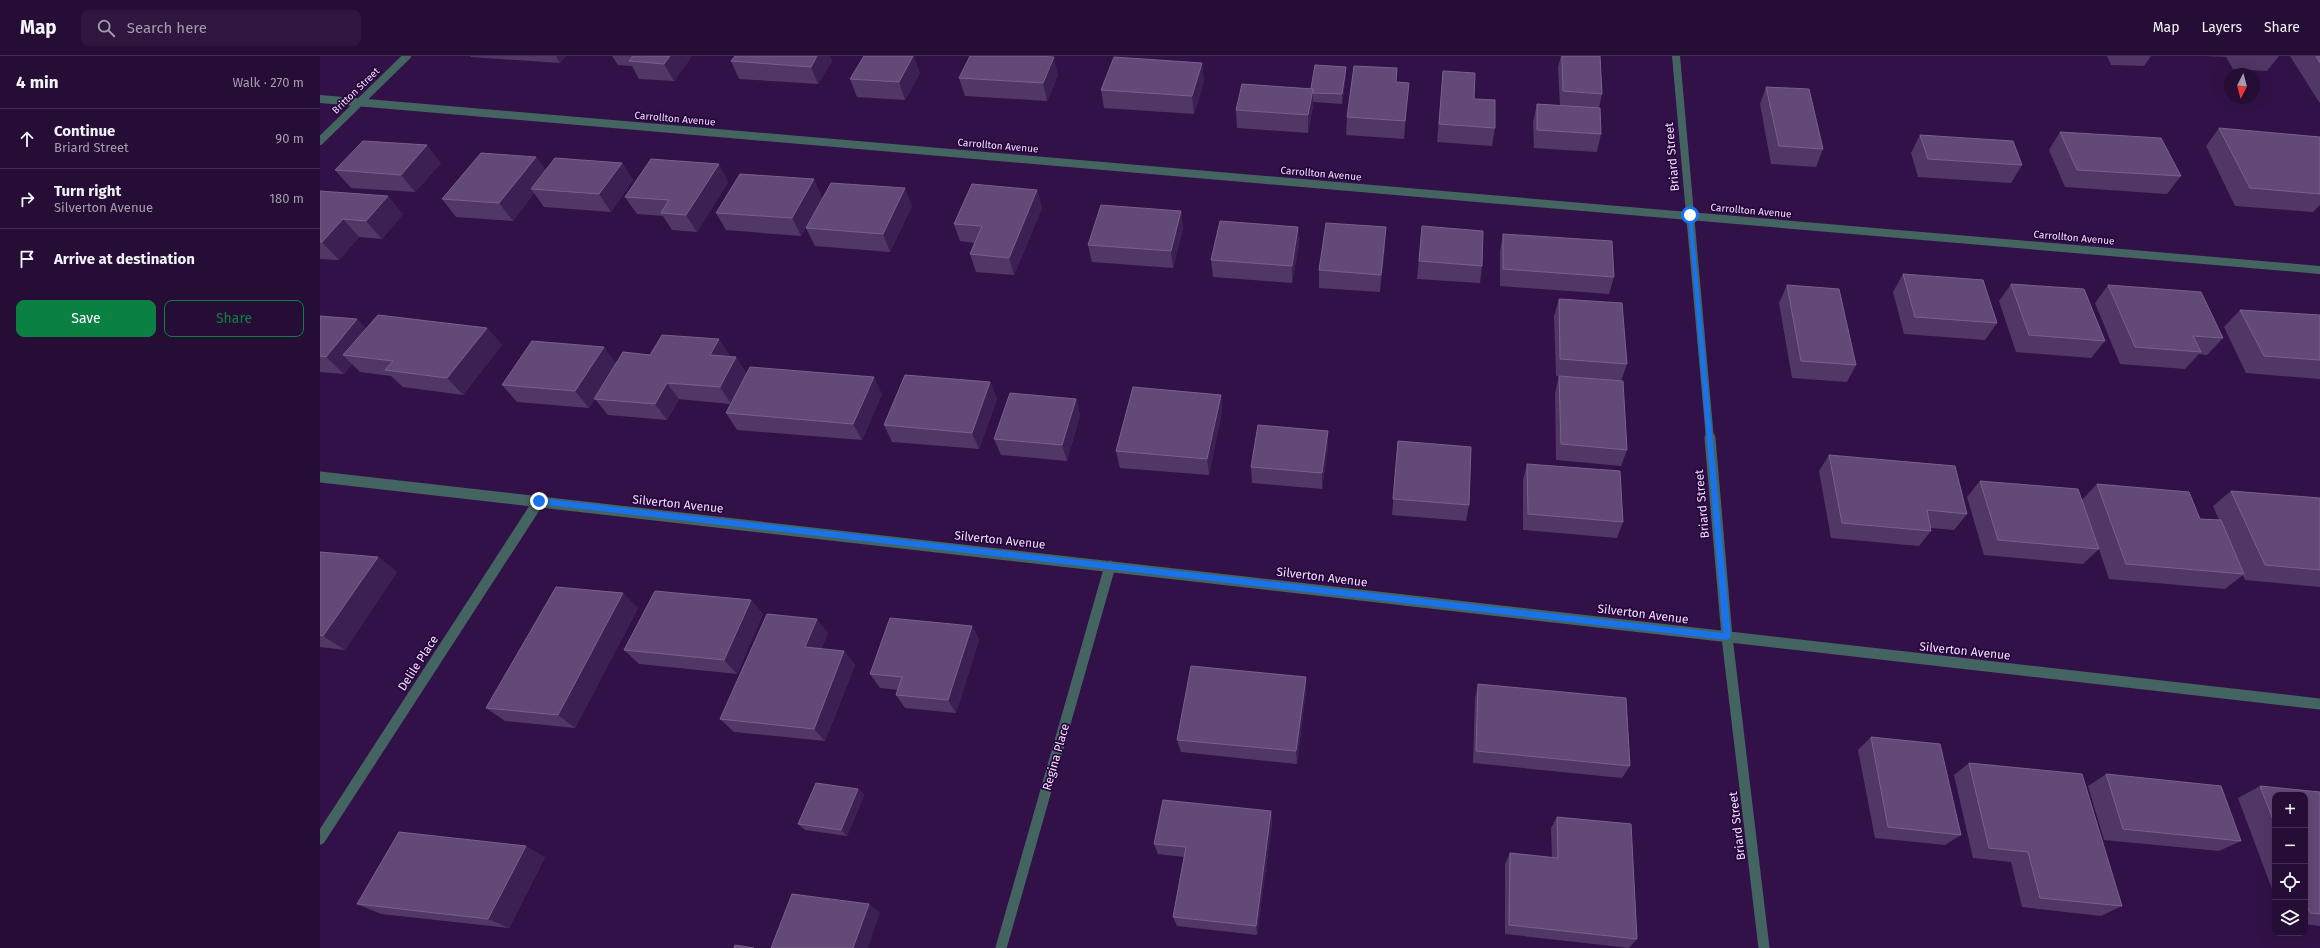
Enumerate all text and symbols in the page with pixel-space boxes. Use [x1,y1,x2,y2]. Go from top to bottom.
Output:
search box [81,10,361,46]
text: Map [20,16,57,39]
icon: search [95,17,117,39]
text: Search here [127,19,207,37]
text: Map [2153,19,2179,36]
text: Layers [2201,19,2242,36]
text: Share [2264,19,2300,36]
street label: Britton Street [330,65,382,117]
north arrow [2224,68,2260,104]
text: 4 min [16,72,59,93]
text: Walk · 270 m [232,75,304,90]
street label: Carrollton Avenue [634,109,716,129]
street label: Briard Street [1662,121,1682,192]
text: Continue [54,122,115,140]
icon: ahead [16,128,38,150]
text: 90 m [275,131,304,146]
street label: Carrollton Avenue [957,136,1039,156]
text: Briard Street [54,140,129,155]
street label: Carrollton Avenue [1280,164,1362,184]
text: Turn right [54,182,121,200]
icon: right [16,188,38,210]
text: 180 m [269,191,304,206]
text: Silverton Avenue [54,200,153,215]
street label: Carrollton Avenue [1710,201,1792,221]
route start [1681,206,1699,224]
street label: Carrollton Avenue [2033,228,2115,248]
icon: arrive [16,248,38,270]
text: Arrive at destination [54,250,195,268]
button: Save [16,300,156,337]
button: Share [164,300,304,337]
street label: Briard Street [1692,468,1712,539]
route end [530,492,548,510]
street label: Silverton Avenue [632,492,724,516]
street label: Silverton Avenue [954,528,1046,552]
street label: Silverton Avenue [1276,564,1368,590]
street label: Silverton Avenue [1597,601,1689,627]
street label: Delile Place [395,633,441,693]
street label: Silverton Avenue [1919,639,2011,663]
street label: Regina Place [1040,722,1072,792]
street label: Briard Street [1726,790,1748,861]
map controls [2272,792,2308,936]
button: + [2272,792,2308,828]
button: − [2272,828,2308,864]
button: locate [2272,864,2308,900]
button: layers [2272,900,2308,936]

